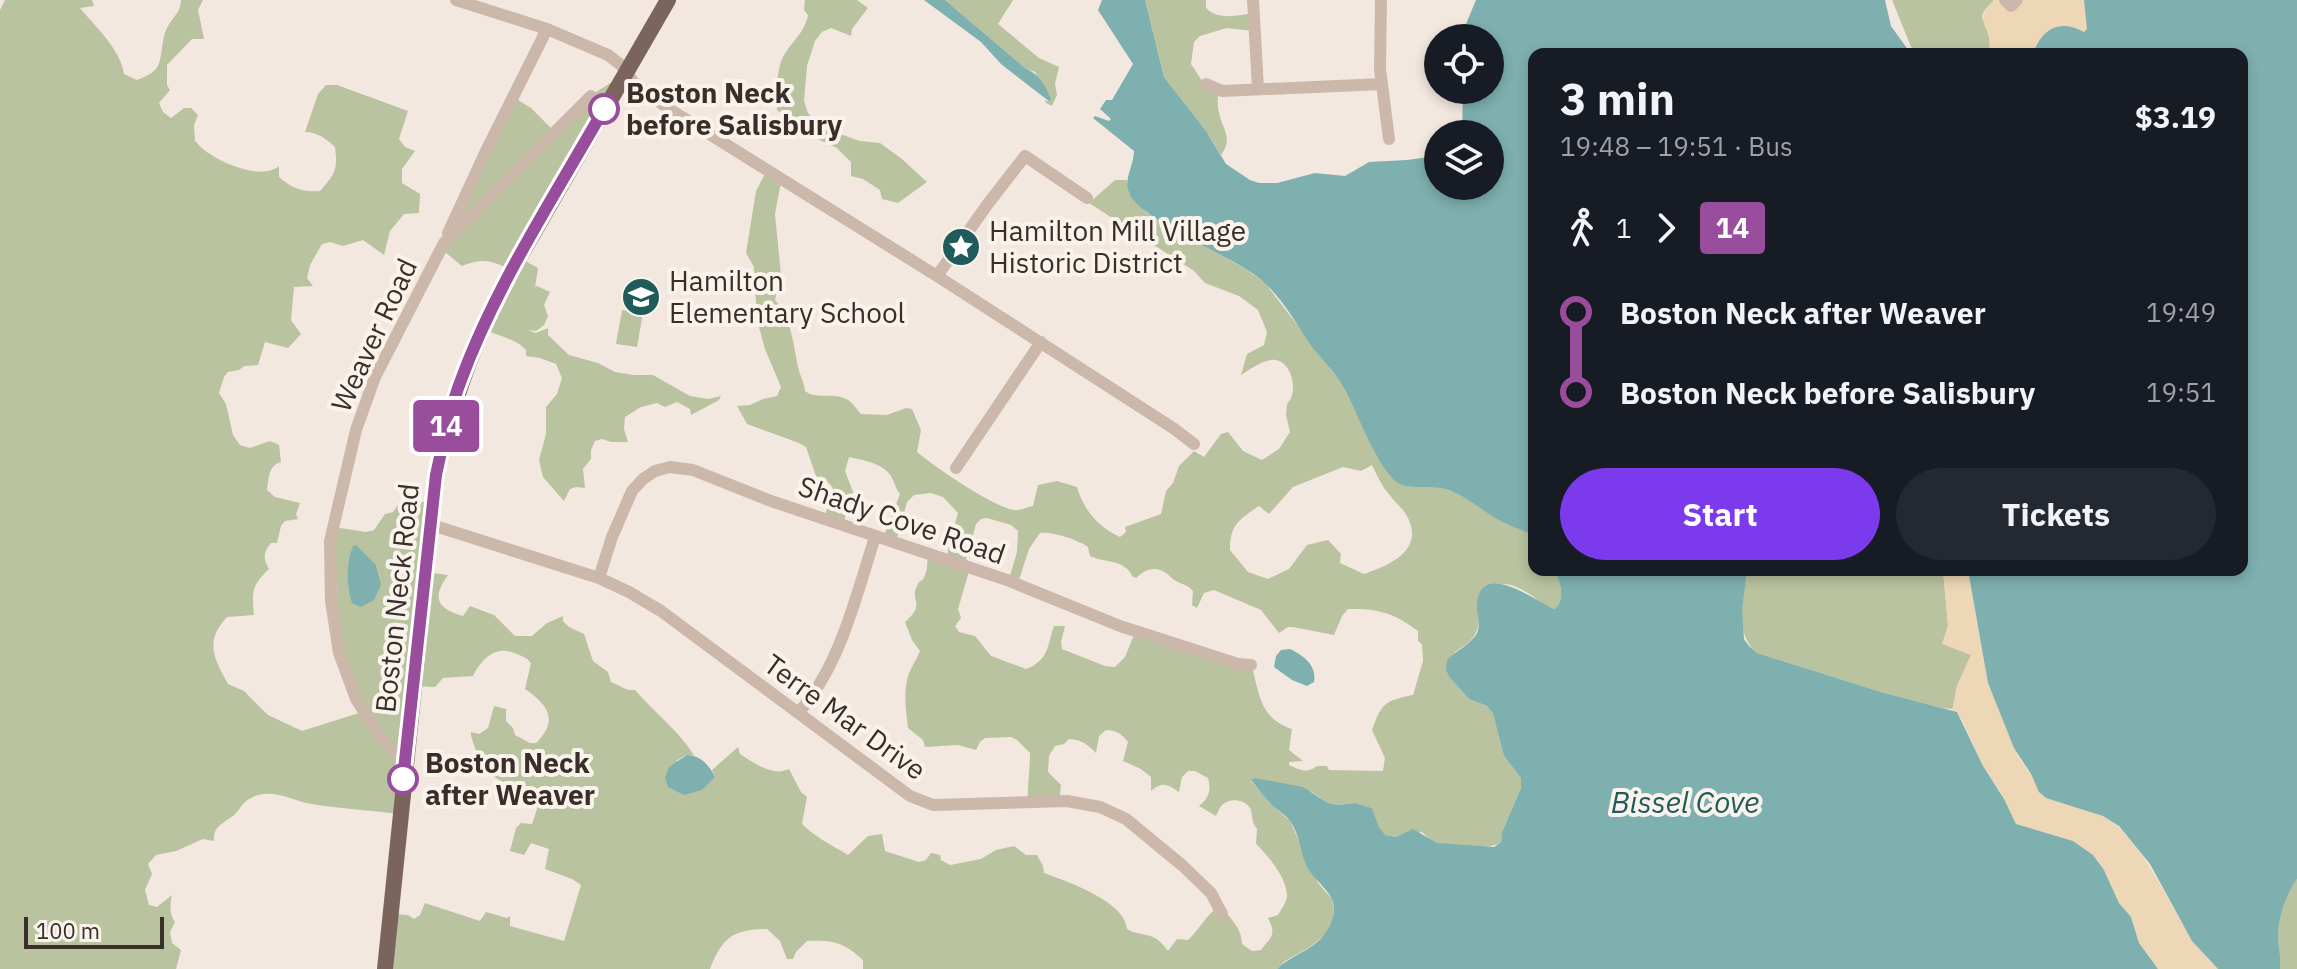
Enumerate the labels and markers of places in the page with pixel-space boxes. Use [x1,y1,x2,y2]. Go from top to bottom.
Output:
place label: Boston Neck before Salisbury [626,74,842,143]
marker: Boston Neck before Salisbury [589,94,619,124]
place label: Hamilton Mill Village Historic District [989,212,1246,281]
place icon: Hamilton Mill Village Historic District [940,226,982,268]
place label: Hamilton Elementary School [669,262,905,331]
school or university icon: Hamilton Elementary School [620,276,662,318]
place label: Boston Neck after Weaver [425,744,595,813]
marker: Boston Neck after Weaver [388,764,418,794]

